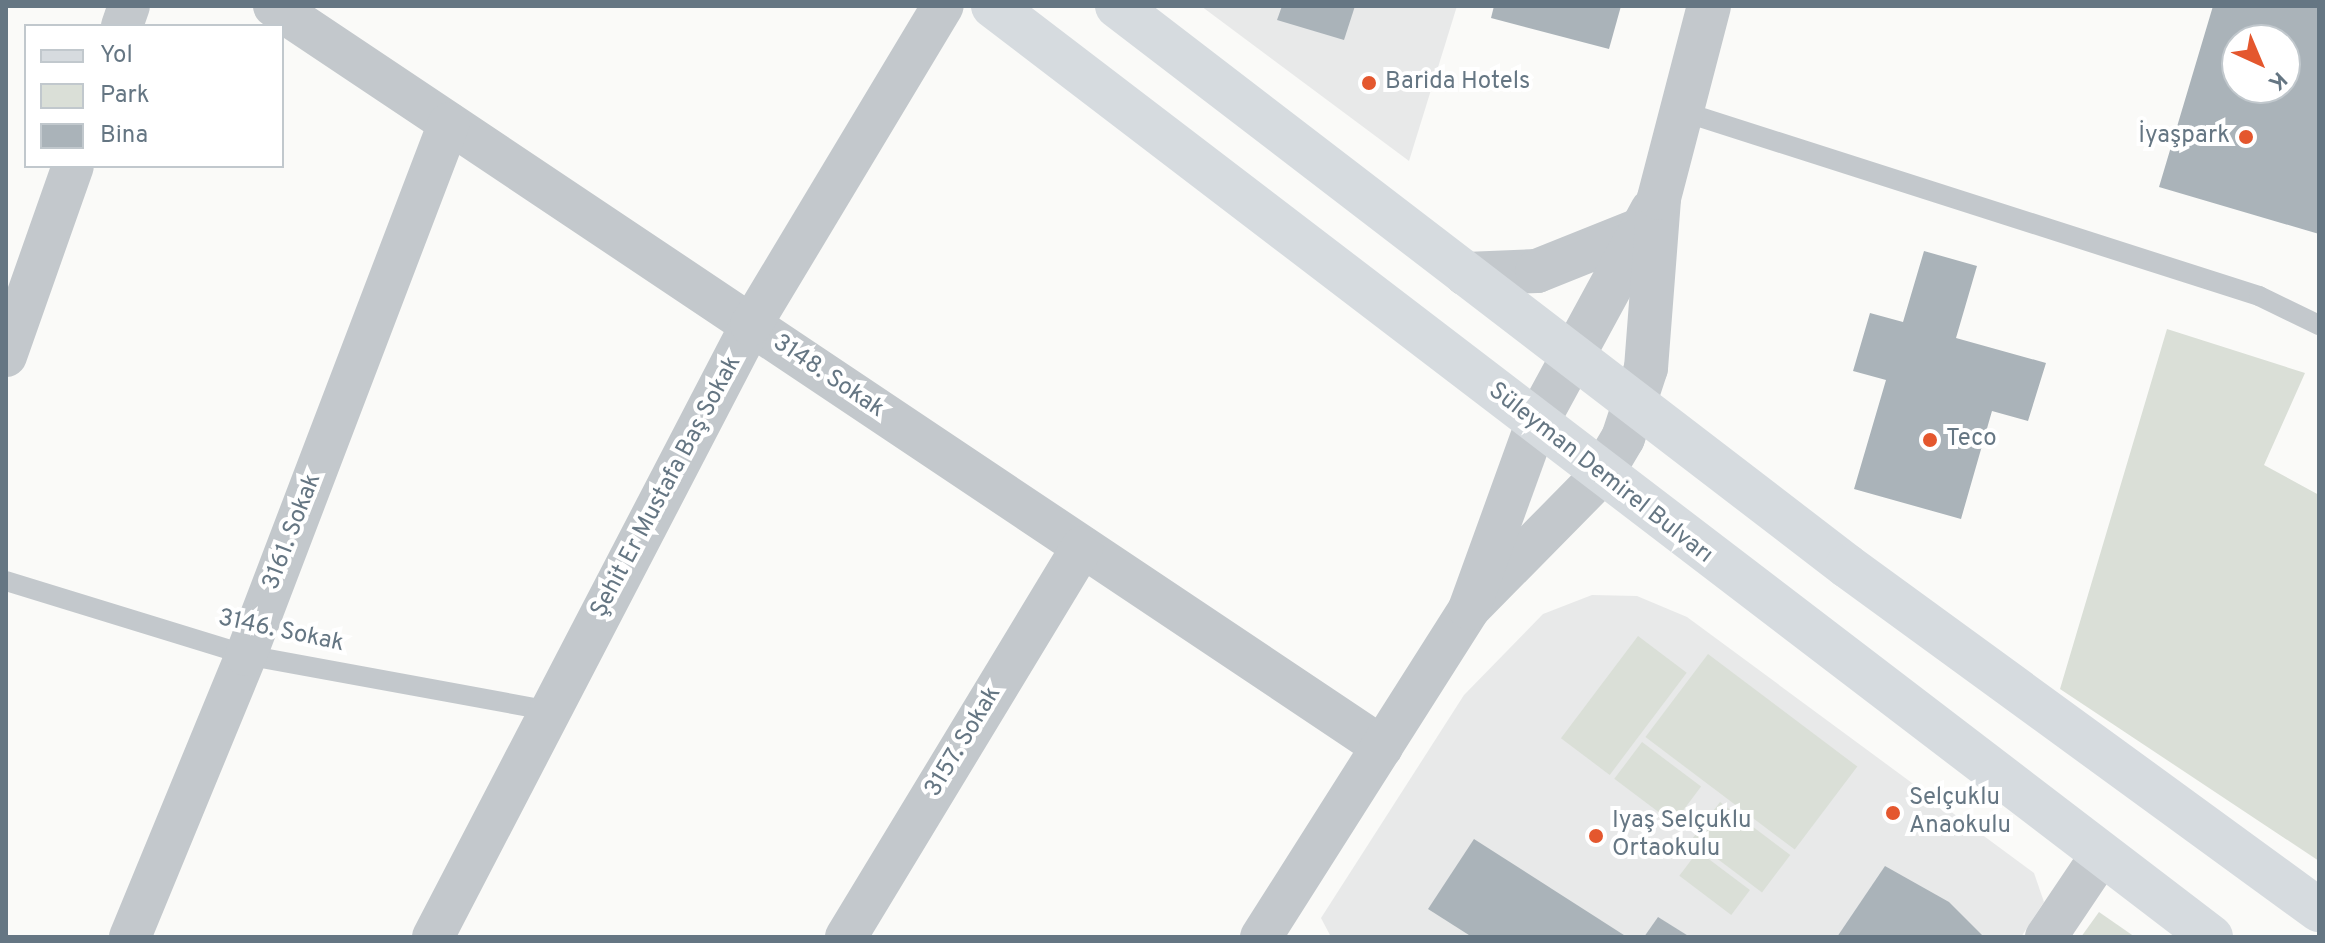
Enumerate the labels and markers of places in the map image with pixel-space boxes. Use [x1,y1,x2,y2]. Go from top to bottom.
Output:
place label: Barida Hotels [1385,69,1530,97]
marker: Barida Hotels [1360,74,1378,92]
place label: İyaşpark [2138,123,2230,151]
marker: İyaşpark [2237,128,2255,146]
place label: Teco [1946,426,1997,454]
marker: Teco [1921,431,1939,449]
place label: Selçuklu Anaokulu [1909,785,2011,841]
marker: Selçuklu Anaokulu [1884,804,1902,822]
place label: Iyaş Selçuklu Ortaokulu [1612,808,1751,864]
marker: Iyaş Selçuklu Ortaokulu [1587,827,1605,845]

